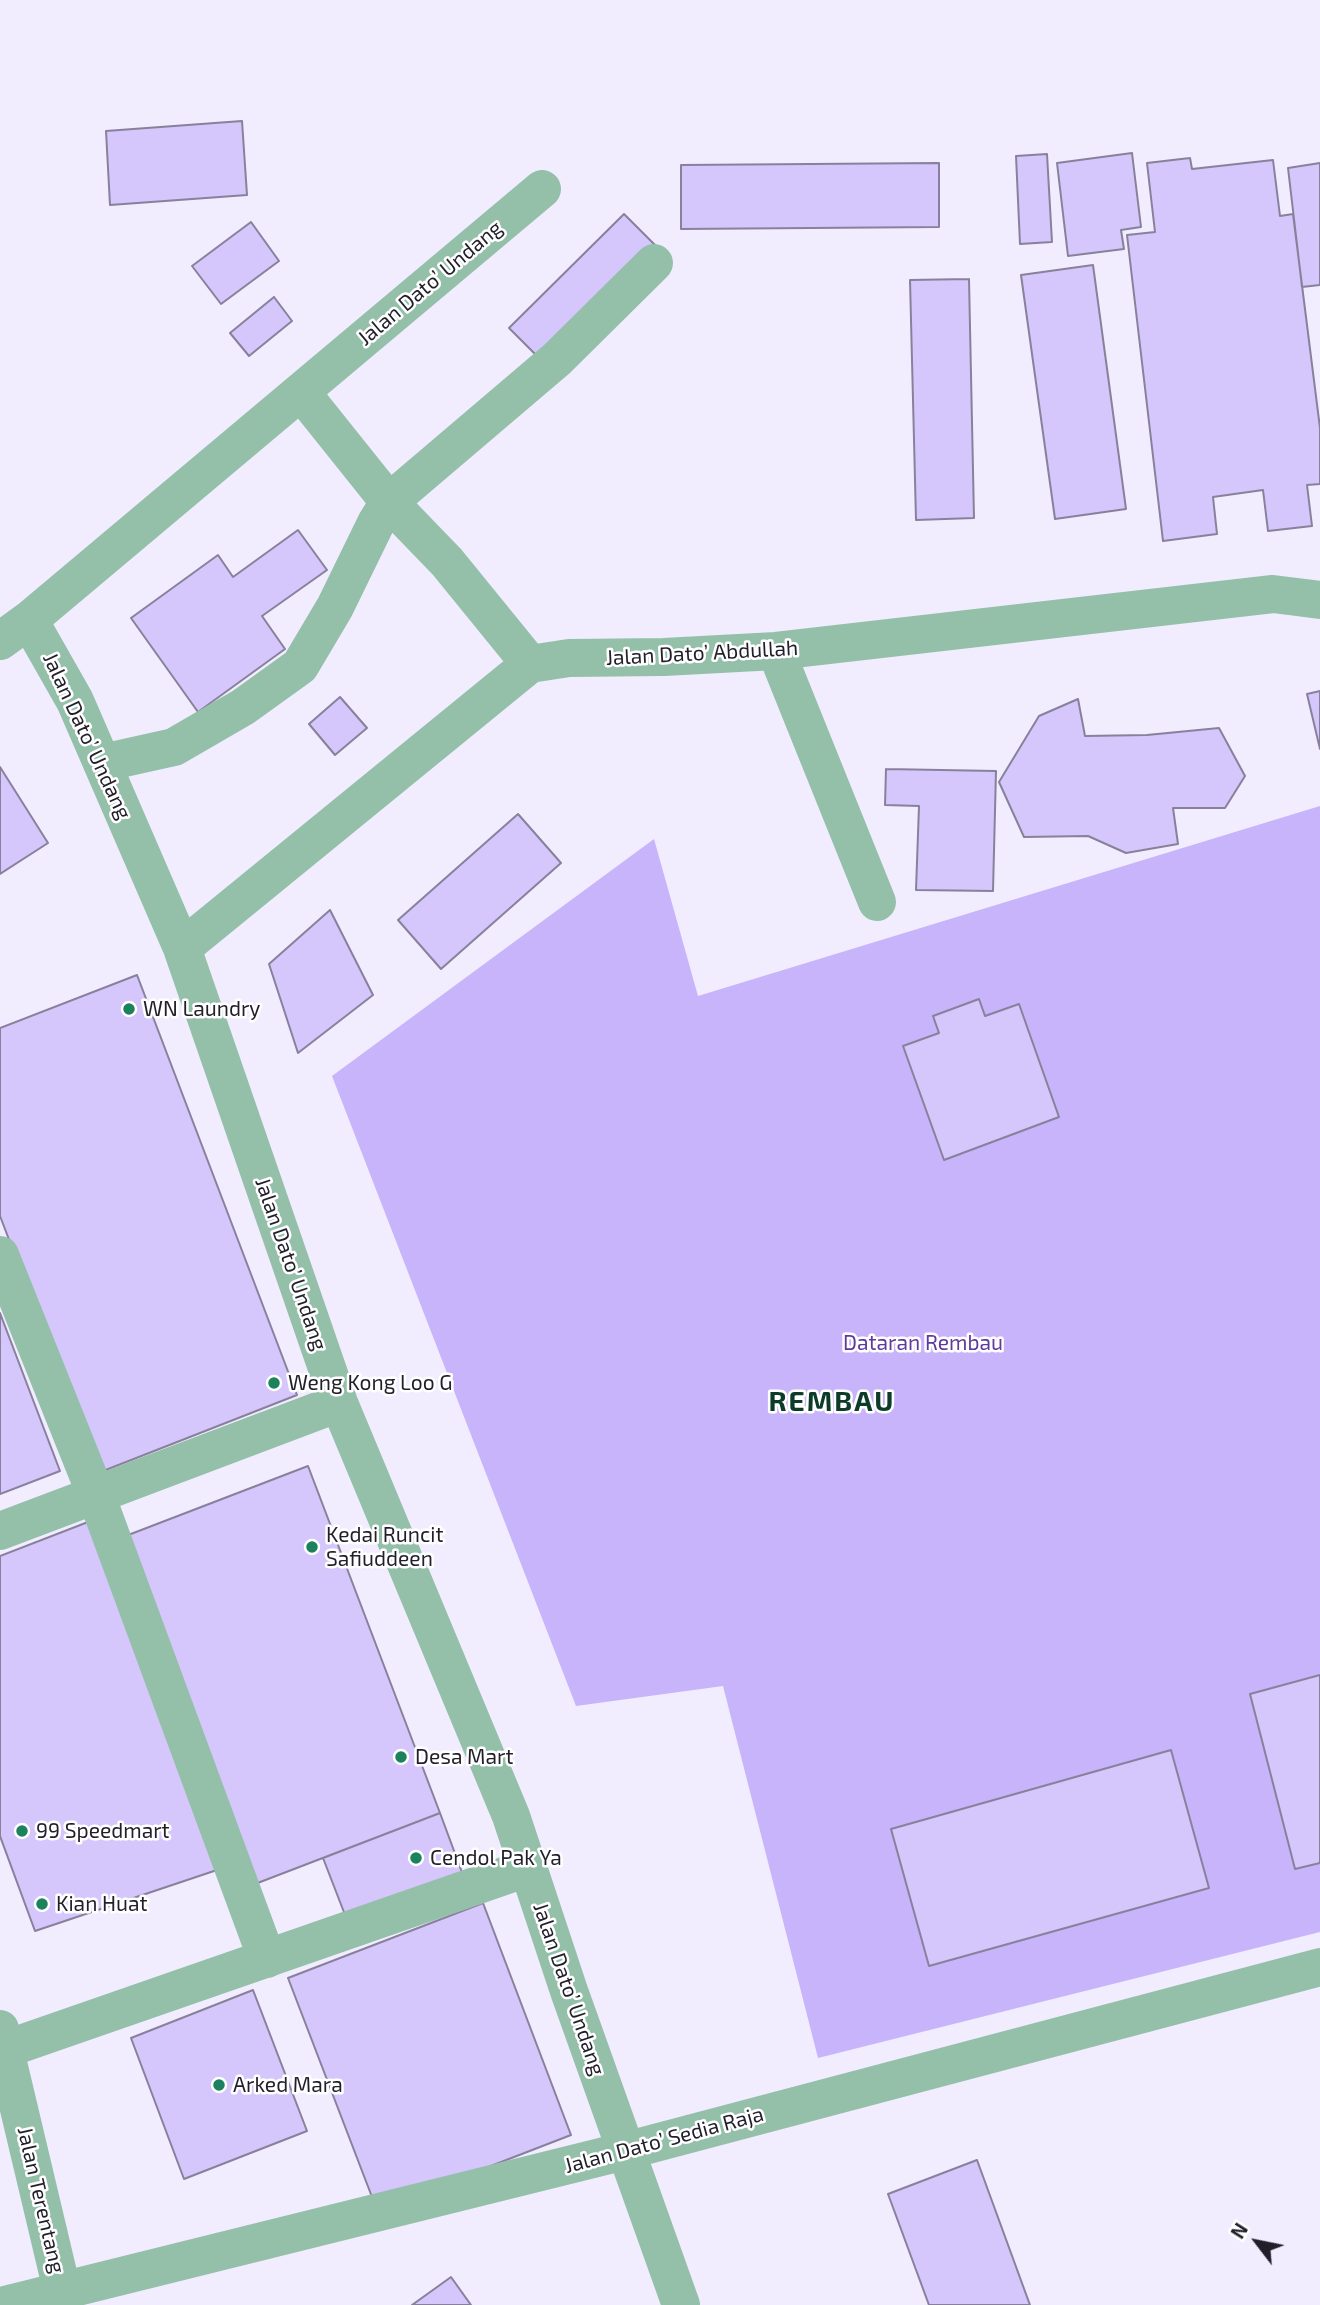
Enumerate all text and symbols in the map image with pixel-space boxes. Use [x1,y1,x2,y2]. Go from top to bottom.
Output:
street label: Jalan Dato’ Undang [353,215,507,351]
street label: Jalan Dato’ Abdullah [605,635,799,671]
street label: Jalan Dato’ Undang [37,649,137,823]
place label: WN Laundry [143,996,260,1022]
marker: WN Laundry [121,1001,137,1017]
street label: Jalan Dato’ Undang [250,1174,332,1354]
park label: Dataran Rembau [843,1330,1003,1356]
place label: Weng Kong Loo G [288,1370,453,1396]
marker: Weng Kong Loo G [266,1375,282,1391]
district label: REMBAU [769,1385,895,1419]
place label: Kedai Runcit Safiuddeen [326,1522,443,1572]
marker: Kedai Runcit Safiuddeen [304,1539,320,1555]
place label: Desa Mart [415,1744,513,1770]
marker: Desa Mart [393,1749,409,1765]
place label: 99 Speedmart [36,1818,170,1844]
marker: 99 Speedmart [14,1823,30,1839]
place label: Cendol Pak Ya [430,1845,562,1871]
marker: Cendol Pak Ya [408,1850,424,1866]
place label: Kian Huat [56,1891,148,1917]
marker: Kian Huat [34,1896,50,1912]
street label: Jalan Dato’ Undang [528,1899,610,2079]
place label: Arked Mara [233,2072,343,2098]
marker: Arked Mara [211,2077,227,2093]
street label: Jalan Dato’ Sedia Raja [562,2101,766,2179]
street label: Jalan Terentang [12,2124,70,2276]
north arrow [1222,2207,1292,2277]
text: N [1225,2219,1252,2243]

